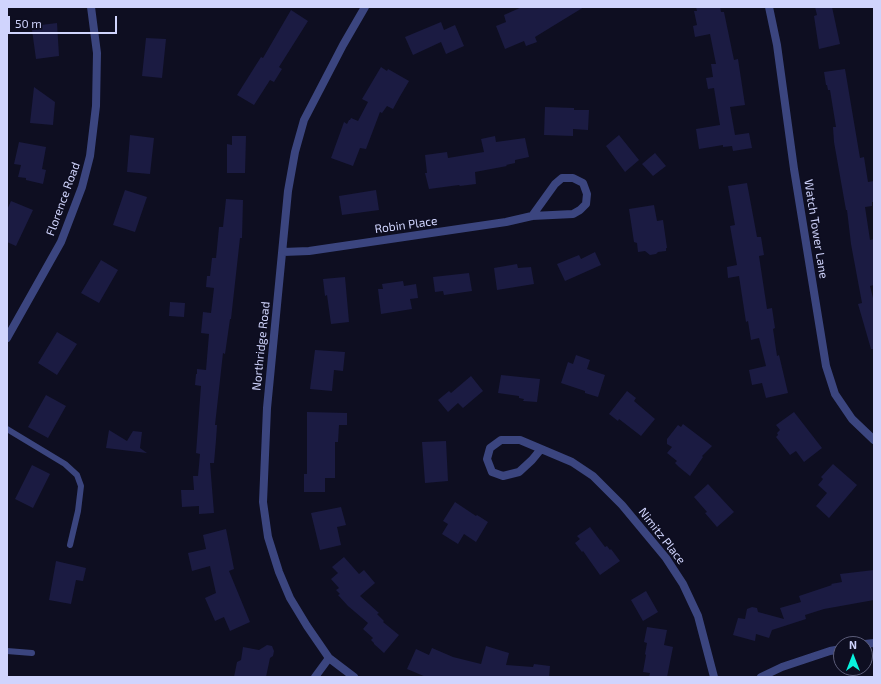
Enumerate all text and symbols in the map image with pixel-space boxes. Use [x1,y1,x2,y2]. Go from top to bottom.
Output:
scale bar [10,8,119,34]
text: 50 m [15,16,42,30]
street label: Florence Road [43,160,83,238]
street label: Watch Tower Lane [801,178,831,280]
street label: Robin Place [374,213,438,237]
street label: Northridge Road [249,301,273,391]
street label: Nimitz Place [635,505,689,567]
north arrow [833,636,873,676]
text: N [849,638,857,651]

